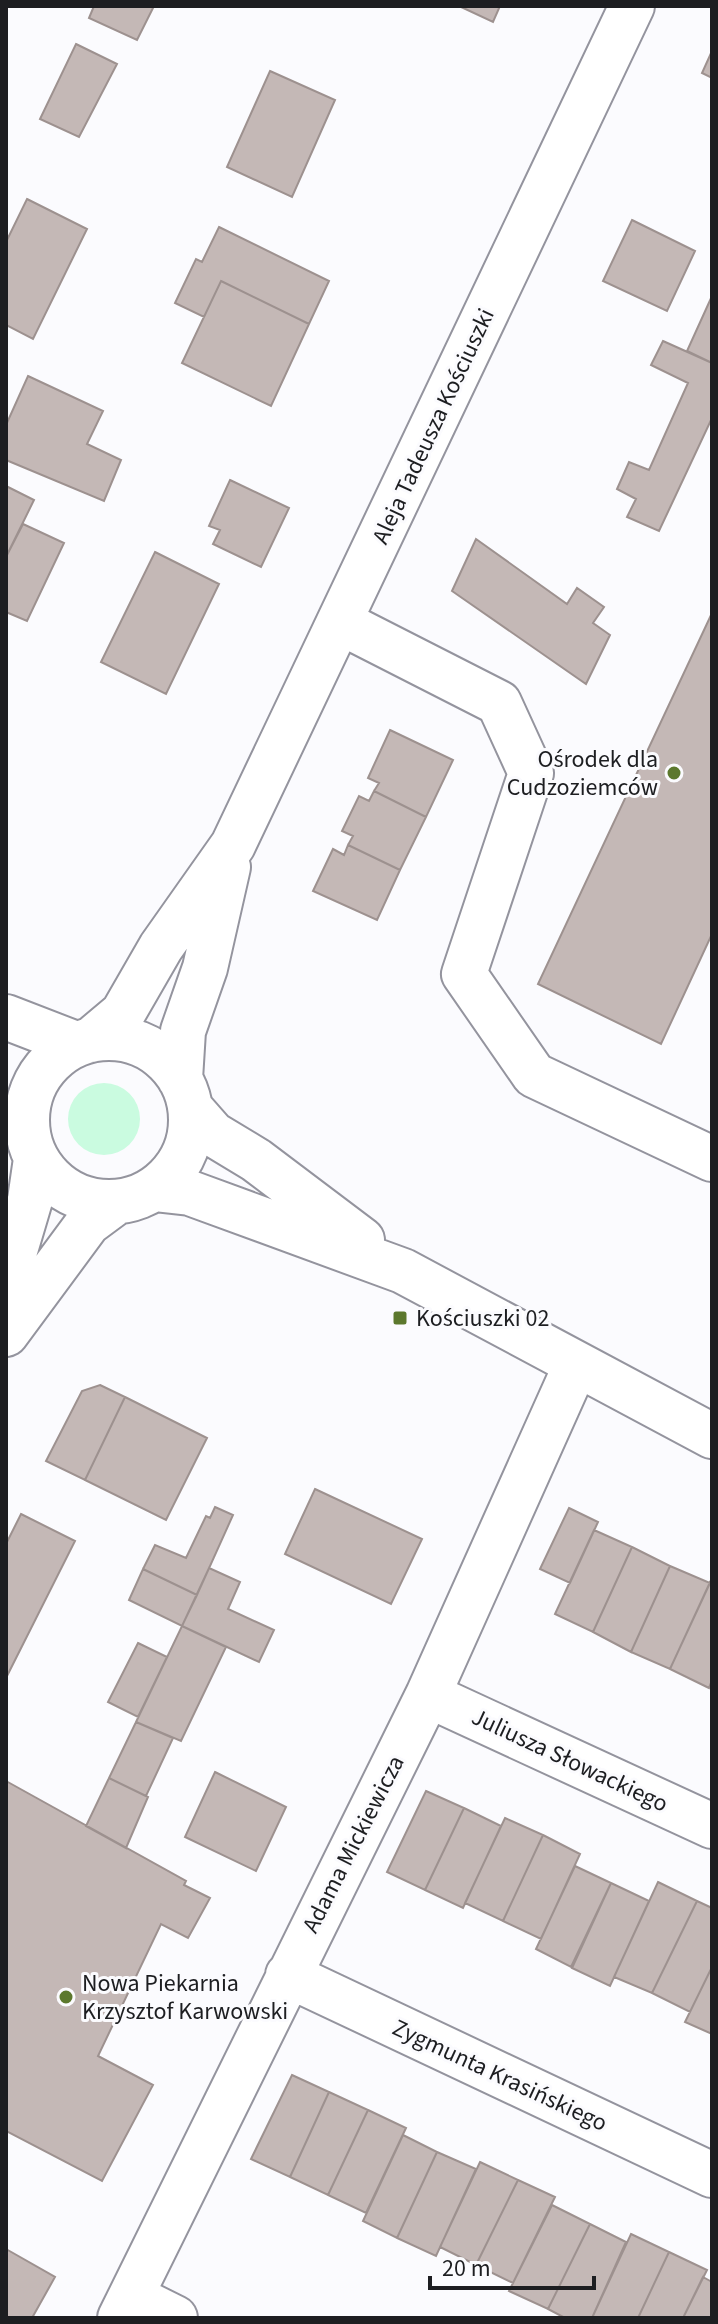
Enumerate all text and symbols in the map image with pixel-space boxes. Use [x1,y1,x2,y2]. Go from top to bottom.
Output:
street label: Aleja Tadeusza Kościuszki [363,303,504,550]
place label: Ośrodek dla Cudzoziemców [507,742,658,805]
marker: Ośrodek dla Cudzoziemców [665,764,683,782]
place label: Kościuszki 02 [416,1301,549,1336]
marker: Kościuszki 02 [391,1309,409,1327]
street label: Juliusza Słowackiego [466,1699,674,1821]
street label: Adama Mickiewicza [294,1749,413,1939]
place label: Nowa Piekarnia Krzysztof Karwowski [82,1966,288,2029]
marker: Nowa Piekarnia Krzysztof Karwowski [57,1988,75,2006]
street label: Zygmunta Krasińskiego [387,2010,613,2141]
scale bar [430,2240,594,2290]
text: 20 m [442,2251,491,2286]

